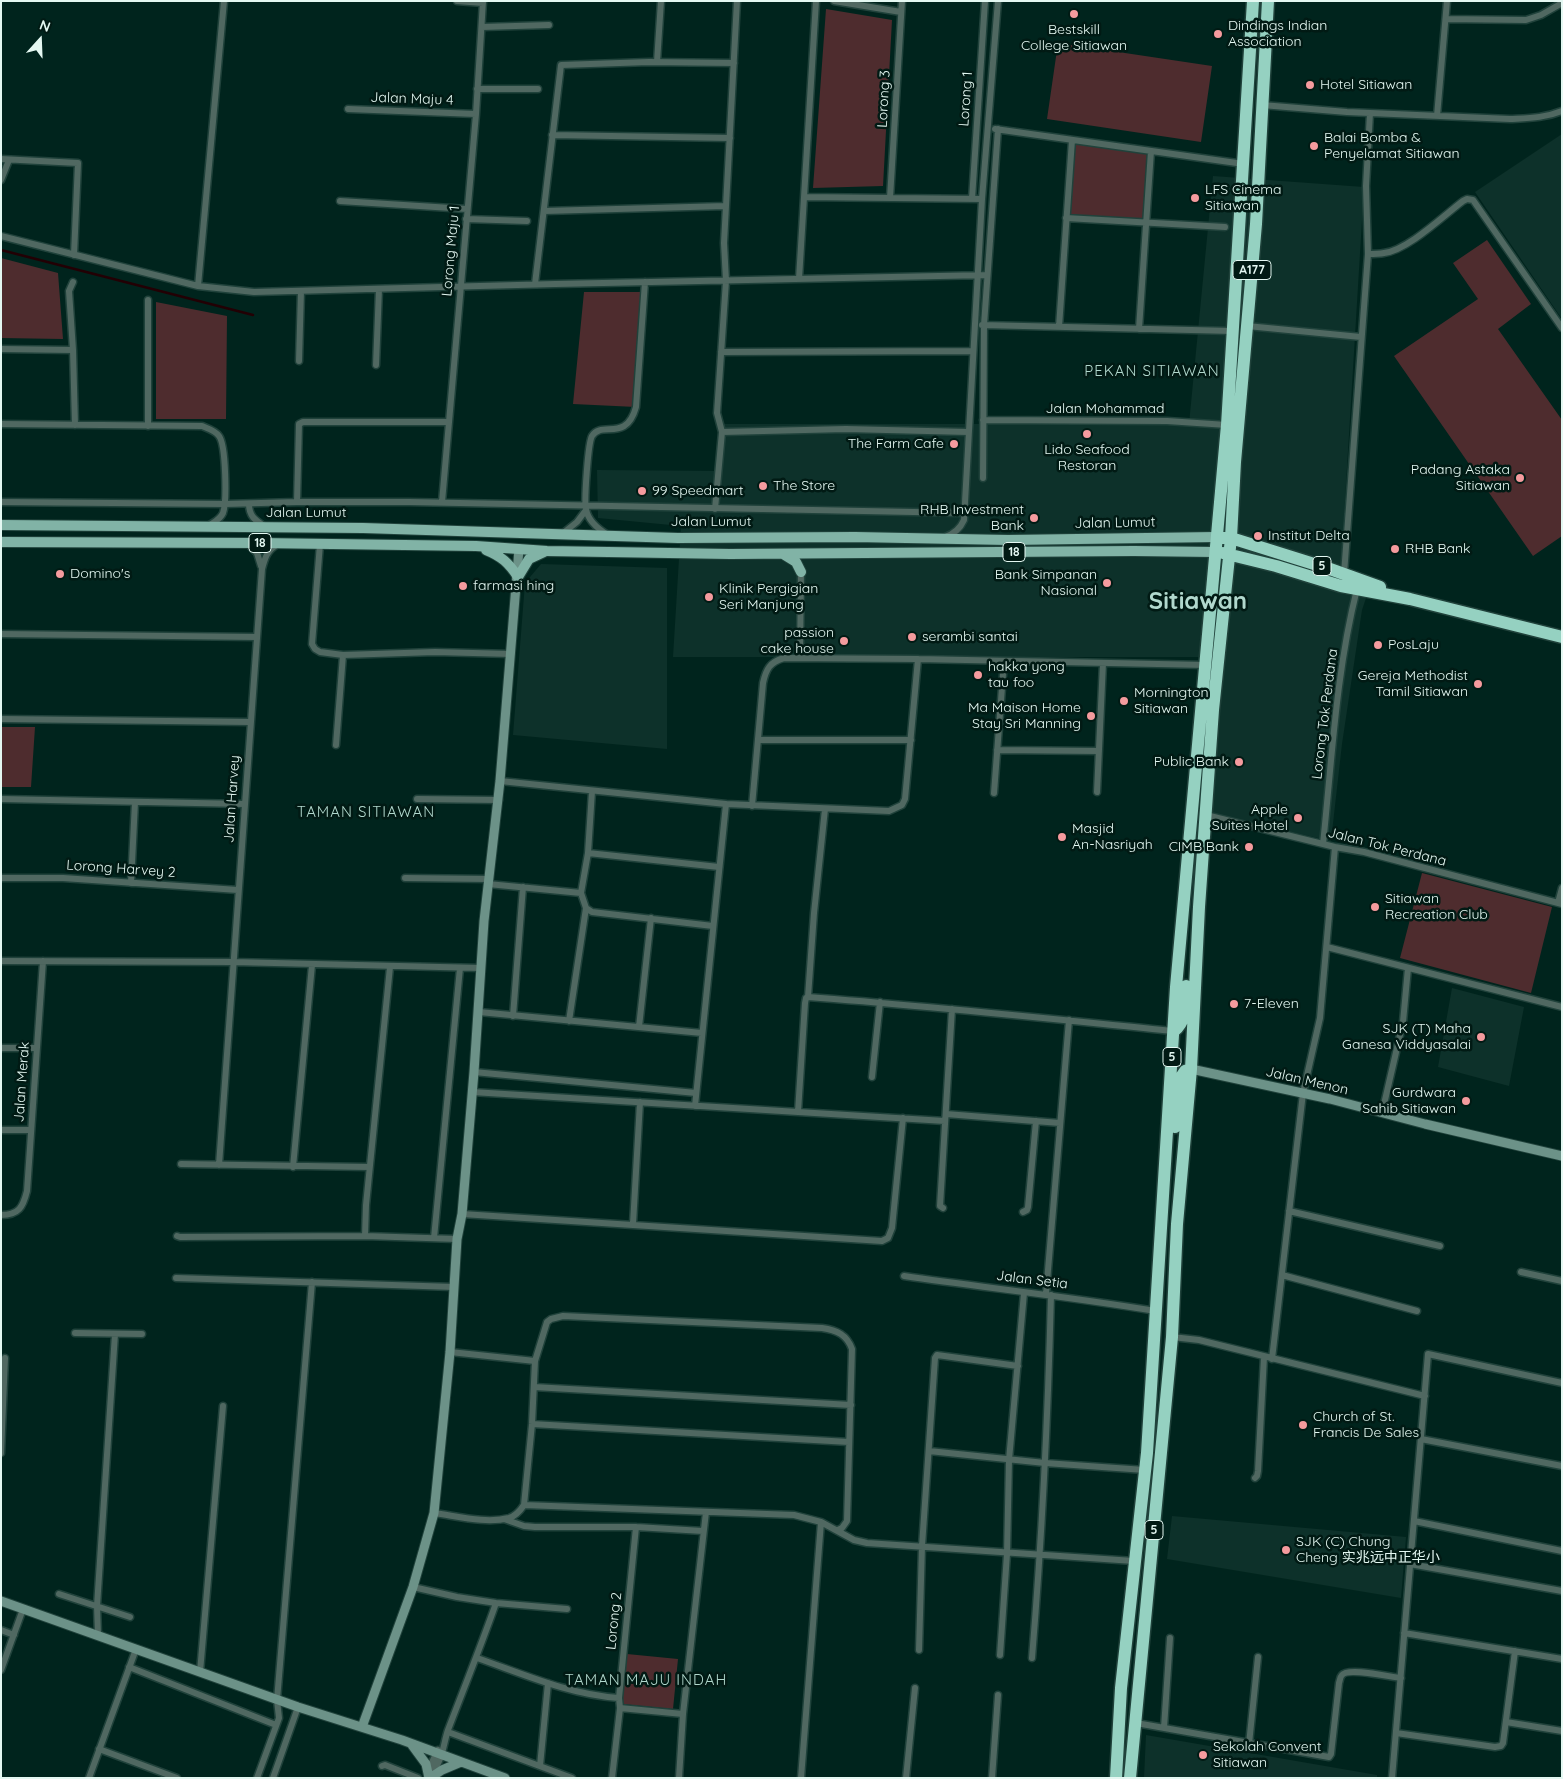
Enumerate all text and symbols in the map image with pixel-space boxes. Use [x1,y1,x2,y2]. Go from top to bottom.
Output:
marker: Bestskill College Sitiawan [1068,8,1080,20]
north arrow [15,15,65,65]
text: N [37,16,53,36]
place label: Dindings Indian Association [1228,18,1327,50]
place label: Bestskill College Sitiawan [1021,22,1127,54]
marker: Dindings Indian Association [1212,28,1224,40]
street label: Lorong 3 [874,70,894,128]
street label: Lorong 1 [956,71,976,127]
place label: Hotel Sitiawan [1320,77,1412,93]
marker: Hotel Sitiawan [1304,79,1316,91]
street label: Jalan Maju 4 [370,89,454,109]
place label: Balai Bomba & Penyelamat Sitiawan [1324,130,1460,162]
marker: Balai Bomba & Penyelamat Sitiawan [1308,140,1320,152]
place label: LFS Cinema Sitiawan [1205,182,1281,214]
marker: LFS Cinema Sitiawan [1189,192,1201,204]
street label: Lorong Maju 1 [439,205,463,297]
road number: A177 [1233,260,1271,280]
district label: PEKAN SITIAWAN [1083,362,1221,380]
street label: Jalan Mohammad [1045,401,1165,417]
marker: Lido Seafood Restoran [1081,428,1093,440]
place label: The Farm Cafe [848,436,944,452]
marker: The Farm Cafe [948,438,960,450]
place label: Lido Seafood Restoran [1044,442,1130,474]
place label: Padang Astaka Sitiawan [1411,462,1510,494]
marker: Padang Astaka Sitiawan [1514,472,1526,484]
place label: The Store [773,478,835,494]
marker: The Store [757,480,769,492]
place label: 99 Speedmart [652,483,743,499]
marker: 99 Speedmart [636,485,648,497]
place label: RHB Investment Bank [920,502,1024,534]
street label: Jalan Lumut [265,505,347,521]
marker: RHB Investment Bank [1028,512,1040,524]
street label: Jalan Lumut [670,514,752,530]
street label: Jalan Lumut [1074,514,1156,532]
place label: Institut Delta [1268,528,1350,544]
marker: Institut Delta [1252,530,1264,542]
road number: 18 [249,534,271,552]
place label: RHB Bank [1405,541,1471,557]
road number: 18 [1003,542,1025,562]
marker: RHB Bank [1389,543,1401,555]
road number: 5 [1313,556,1331,576]
place label: Domino's [70,566,130,582]
place label: Bank Simpanan Nasional [995,567,1097,600]
marker: Domino's [54,568,66,580]
marker: Bank Simpanan Nasional [1101,577,1113,589]
place label: farmasi hing [473,578,554,594]
marker: farmasi hing [457,580,469,592]
place label: Klinik Pergigian Seri Manjung [719,581,818,614]
district label: Sitiawan [1149,588,1247,616]
marker: Klinik Pergigian Seri Manjung [703,591,715,603]
place label: passion cake house [761,625,834,658]
place label: serambi santai [922,629,1018,645]
marker: serambi santai [906,631,918,643]
marker: passion cake house [838,635,850,647]
place label: PosLaju [1388,637,1439,653]
marker: PosLaju [1372,639,1384,651]
street label: Lorong Tok Perdana [1309,648,1341,780]
place label: hakka yong tau foo [988,659,1065,692]
place label: Gereja Methodist Tamil Sitiawan [1358,668,1468,700]
marker: hakka yong tau foo [972,669,984,681]
marker: Gereja Methodist Tamil Sitiawan [1472,678,1484,690]
place label: Mornington Sitiawan [1134,685,1209,718]
marker: Mornington Sitiawan [1118,695,1130,707]
place label: Ma Maison Home Stay Sri Manning [968,700,1081,732]
marker: Ma Maison Home Stay Sri Manning [1085,710,1097,722]
place label: Public Bank [1154,754,1229,770]
street label: Jalan Harvey [221,755,243,843]
marker: Public Bank [1233,756,1245,768]
place label: Apple Suites Hotel [1212,802,1288,834]
district label: TAMAN SITIAWAN [295,803,437,821]
marker: Apple Suites Hotel [1292,812,1304,824]
place label: Masjid An-Nasriyah [1072,821,1153,854]
street label: Jalan Tok Perdana [1326,824,1448,870]
marker: Masjid An-Nasriyah [1056,831,1068,843]
place label: CIMB Bank [1169,839,1239,855]
marker: CIMB Bank [1243,841,1255,853]
street label: Lorong Harvey 2 [66,857,176,881]
place label: Sitiawan Recreation Club [1385,891,1488,924]
marker: Sitiawan Recreation Club [1369,901,1381,913]
place label: 7-Eleven [1244,996,1299,1012]
marker: 7-Eleven [1228,998,1240,1010]
place label: SJK (T) Maha Ganesa Viddyasalai [1342,1021,1471,1054]
marker: SJK (T) Maha Ganesa Viddyasalai [1475,1031,1487,1043]
street label: Jalan Merak [11,1041,33,1123]
road number: 5 [1163,1048,1181,1066]
street label: Jalan Menon [1264,1063,1350,1099]
place label: Gurdwara Sahib Sitiawan [1362,1085,1456,1118]
marker: Gurdwara Sahib Sitiawan [1460,1095,1472,1107]
street label: Jalan Setia [995,1267,1069,1293]
place label: Church of St. Francis De Sales [1313,1409,1419,1441]
marker: Church of St. Francis De Sales [1297,1419,1309,1431]
road number: 5 [1145,1520,1163,1540]
place label: SJK (C) Chung Cheng 实兆远中正华小 [1296,1534,1440,1566]
marker: SJK (C) Chung Cheng 实兆远中正华小 [1280,1544,1292,1556]
street label: Lorong 2 [603,1591,625,1651]
district label: TAMAN MAJU INDAH [563,1671,729,1689]
place label: Sekolah Convent Sitiawan [1213,1739,1322,1771]
marker: Sekolah Convent Sitiawan [1197,1749,1209,1761]

